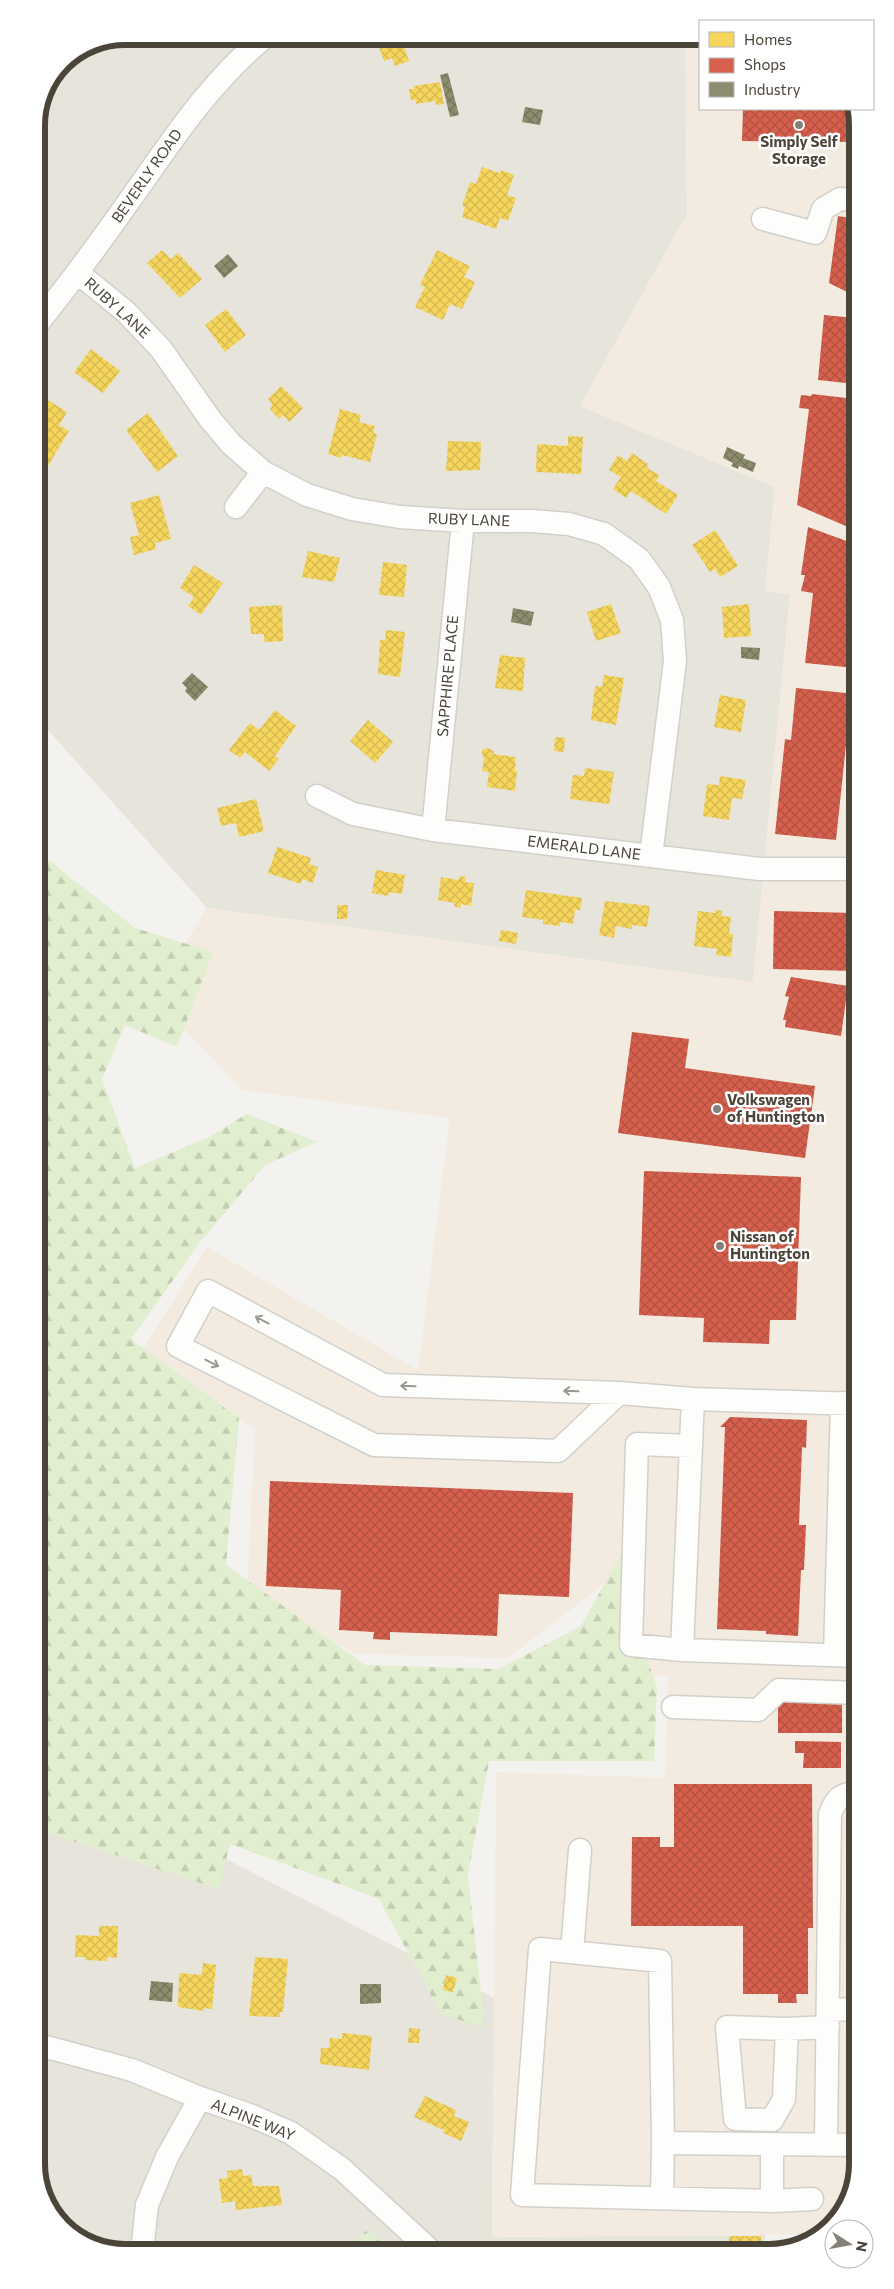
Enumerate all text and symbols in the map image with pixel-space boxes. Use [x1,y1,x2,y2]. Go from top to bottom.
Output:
legend [699,20,874,110]
text: Homes [744,30,792,48]
text: Shops [744,55,786,73]
text: Industry [744,80,801,98]
marker: Simply Self Storage [793,119,805,131]
street label: BEVERLY ROAD [107,125,185,226]
place label: Simply Self Storage [760,132,839,167]
street label: RUBY LANE [81,273,154,341]
street label: RUBY LANE [428,509,510,529]
street label: SAPPHIRE PLACE [433,614,461,738]
street label: EMERALD LANE [526,831,642,863]
place label: Volkswagen of Huntington [727,1090,825,1125]
marker: Volkswagen of Huntington [711,1103,723,1115]
place label: Nissan of Huntington [730,1227,810,1262]
marker: Nissan of Huntington [714,1240,726,1252]
one-way arrow [255,1315,270,1324]
one-way arrow [204,1359,219,1368]
one-way arrow [401,1381,417,1390]
one-way arrow [563,1387,579,1396]
street label: ALPINE WAY [209,2094,298,2144]
north arrow [824,2219,874,2269]
text: N [853,2240,872,2253]

